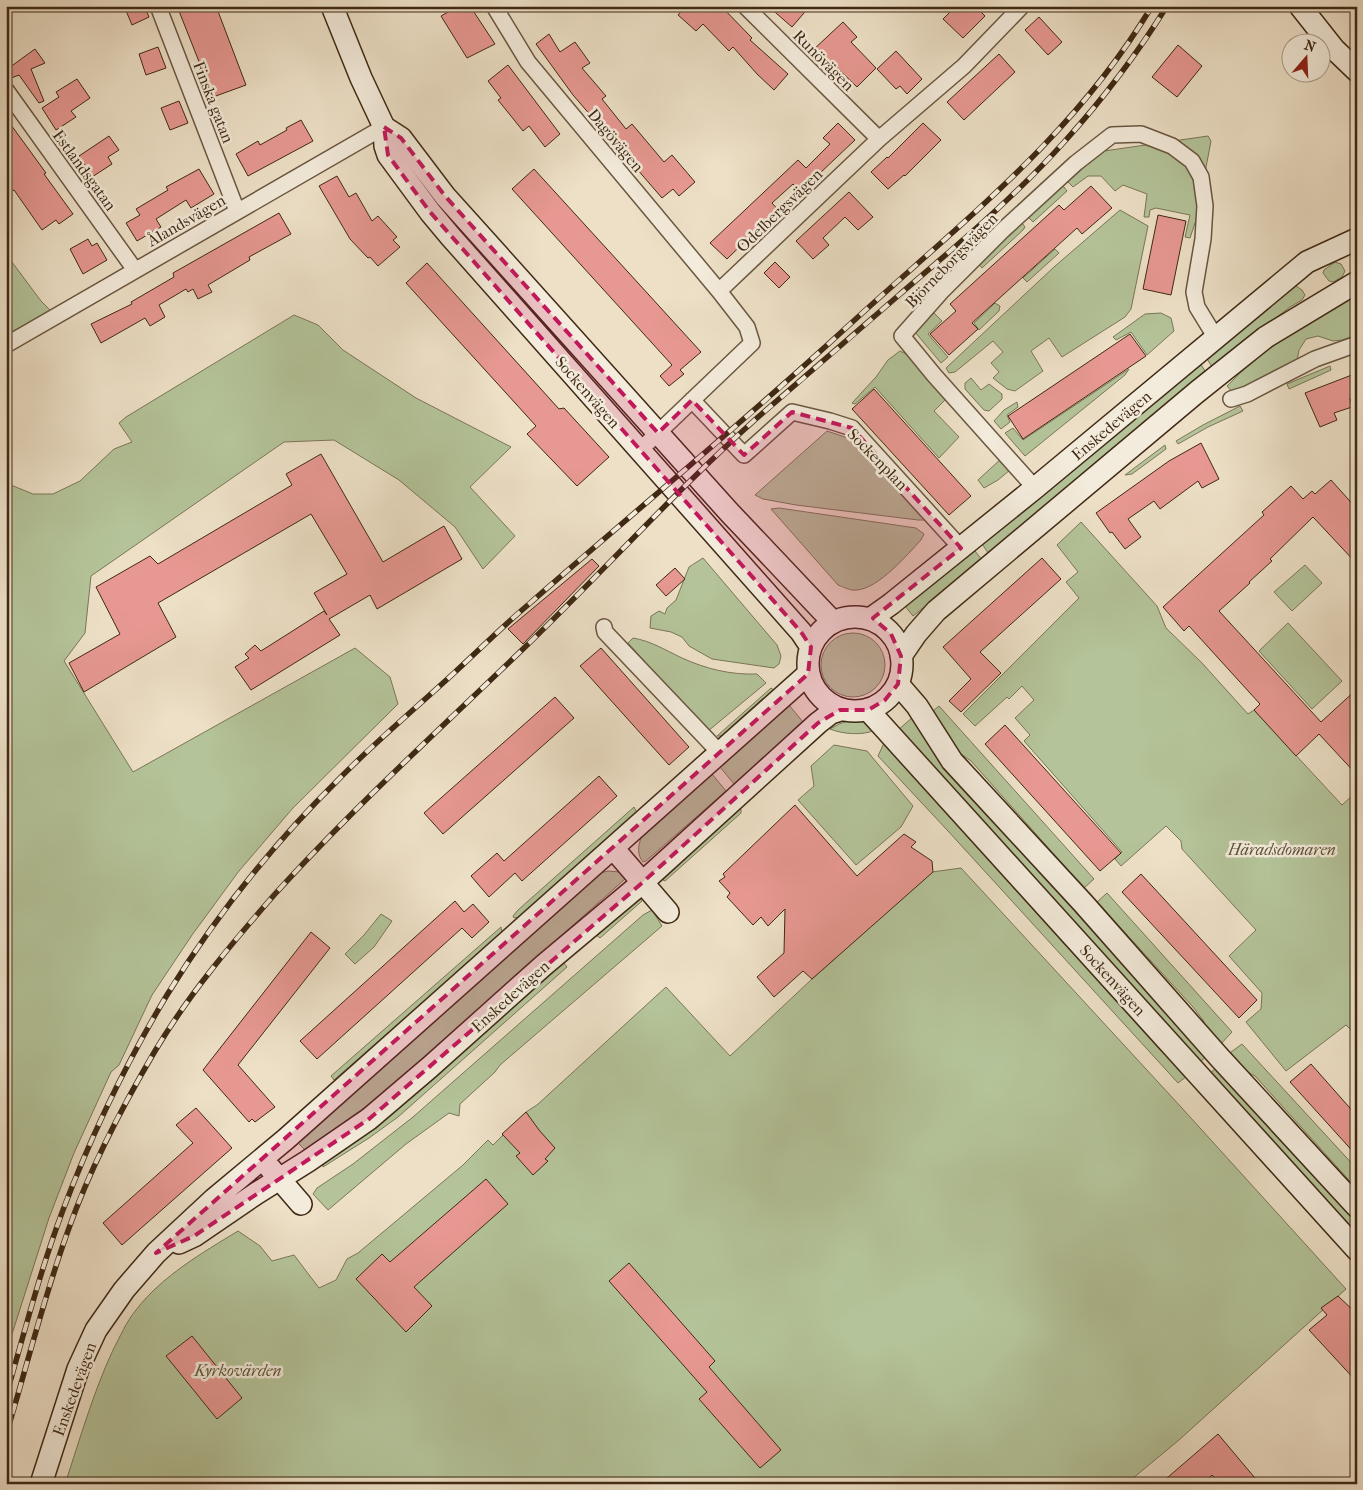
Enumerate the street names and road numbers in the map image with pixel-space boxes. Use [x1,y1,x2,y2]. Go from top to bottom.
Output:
street label: Runövägen [789,26,859,95]
street label: Finska gatan [189,59,238,146]
street label: Dagövägen [584,105,648,176]
street label: Estlandsgatan [49,126,121,215]
street label: Odelbergsvägen [732,164,827,256]
street label: Ålandsvägen [142,189,229,251]
street label: Björneborgsvägen [901,208,1002,312]
street label: Sockenvägen [551,352,625,433]
street label: Enskedevägen [1068,386,1156,464]
street label: Sockenplan [844,425,912,495]
street label: Sockenvägen [1076,941,1150,1020]
street label: Enskedevägen [467,956,554,1036]
street label: Enskedevägen [49,1339,100,1439]

